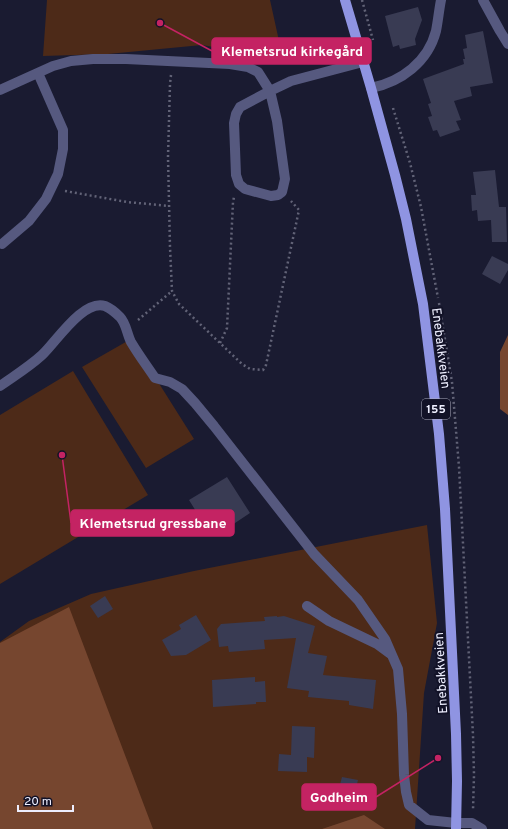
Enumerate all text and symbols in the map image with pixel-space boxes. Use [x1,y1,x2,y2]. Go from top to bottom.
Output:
callout: Klemetsrud kirkegård [212,38,371,64]
text: Klemetsrud kirkegård [221,44,363,61]
street label: Enebakkveien [427,307,453,390]
road number: 155 [422,399,450,419]
callout: Klemetsrud gressbane [71,510,234,536]
text: Klemetsrud gressbane [80,516,227,533]
street label: Enebakkveien [432,632,452,714]
callout: Godheim [302,784,376,810]
scale bar [18,787,73,813]
text: Godheim [310,790,368,807]
text: 20 m [24,794,52,810]

